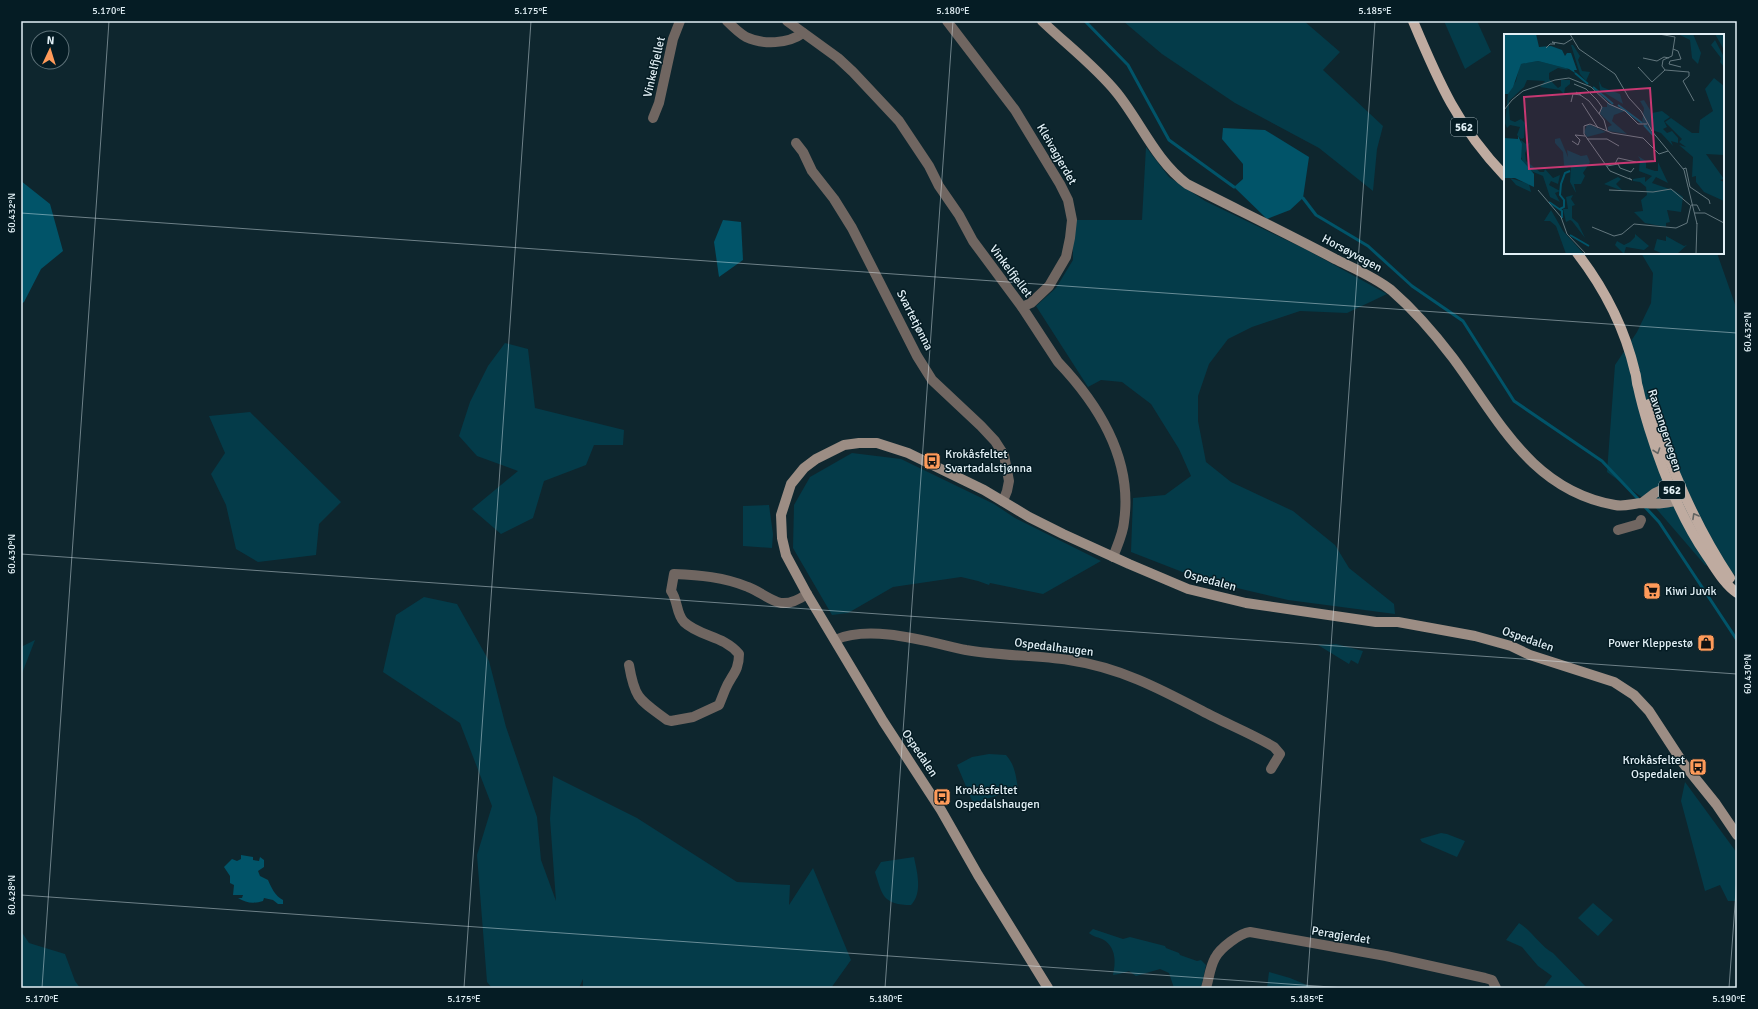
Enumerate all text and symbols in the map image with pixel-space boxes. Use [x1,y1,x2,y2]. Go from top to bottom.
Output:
text: 5.170°E [92,5,126,17]
text: 5.175°E [514,5,548,17]
text: 5.180°E [936,5,970,17]
text: 5.185°E [1358,5,1392,17]
north arrow [30,30,70,70]
text: N [46,34,55,47]
inset map [1504,34,1724,254]
street label: Vinkelfjellet [640,35,669,99]
road number: 562 [1451,118,1477,136]
street label: Kleivagjerdet [1033,121,1080,187]
text: 60.432°N [6,193,18,233]
street label: Horsøyvegen [1319,231,1384,276]
street label: Vinkelfjellet [986,242,1035,301]
street label: Svartetjønna [893,288,936,353]
text: 60.432°N [1742,312,1754,352]
street label: Ravnangervegen [1644,387,1685,473]
place label: Krokåsfeltet Svartadalstjønna [945,447,1032,476]
one-way arrow [1652,447,1661,454]
bus stop icon: Krokåsfeltet Svartadalstjønna [922,451,942,471]
road number: 562 [1659,481,1685,499]
one-way arrow [1692,513,1699,520]
text: 60.430°N [6,534,18,574]
street label: Ospedalen [1182,566,1238,595]
supermarket icon: Kiwi Juvik [1642,581,1662,601]
place label: Kiwi Juvik [1665,584,1717,599]
street label: Ospedalen [1500,624,1556,655]
shop icon: Power Kleppestø [1696,633,1716,653]
street label: Ospedalhaugen [1014,635,1094,660]
place label: Power Kleppestø [1608,636,1693,651]
text: 60.430°N [1742,654,1754,694]
street label: Ospedalen [898,727,941,780]
place label: Krokåsfeltet Ospedalen [1623,753,1685,782]
bus stop icon: Krokåsfeltet Ospedalen [1688,757,1708,777]
place label: Krokåsfeltet Ospedalshaugen [955,783,1040,812]
bus stop icon: Krokåsfeltet Ospedalshaugen [932,787,952,807]
text: 60.428°N [6,875,18,915]
street label: Peragjerdet [1310,923,1371,948]
text: 5.170°E [25,993,59,1005]
text: 5.175°E [447,993,481,1005]
text: 5.180°E [869,993,903,1005]
text: 5.185°E [1290,993,1324,1005]
text: 5.190°E [1712,993,1746,1005]

